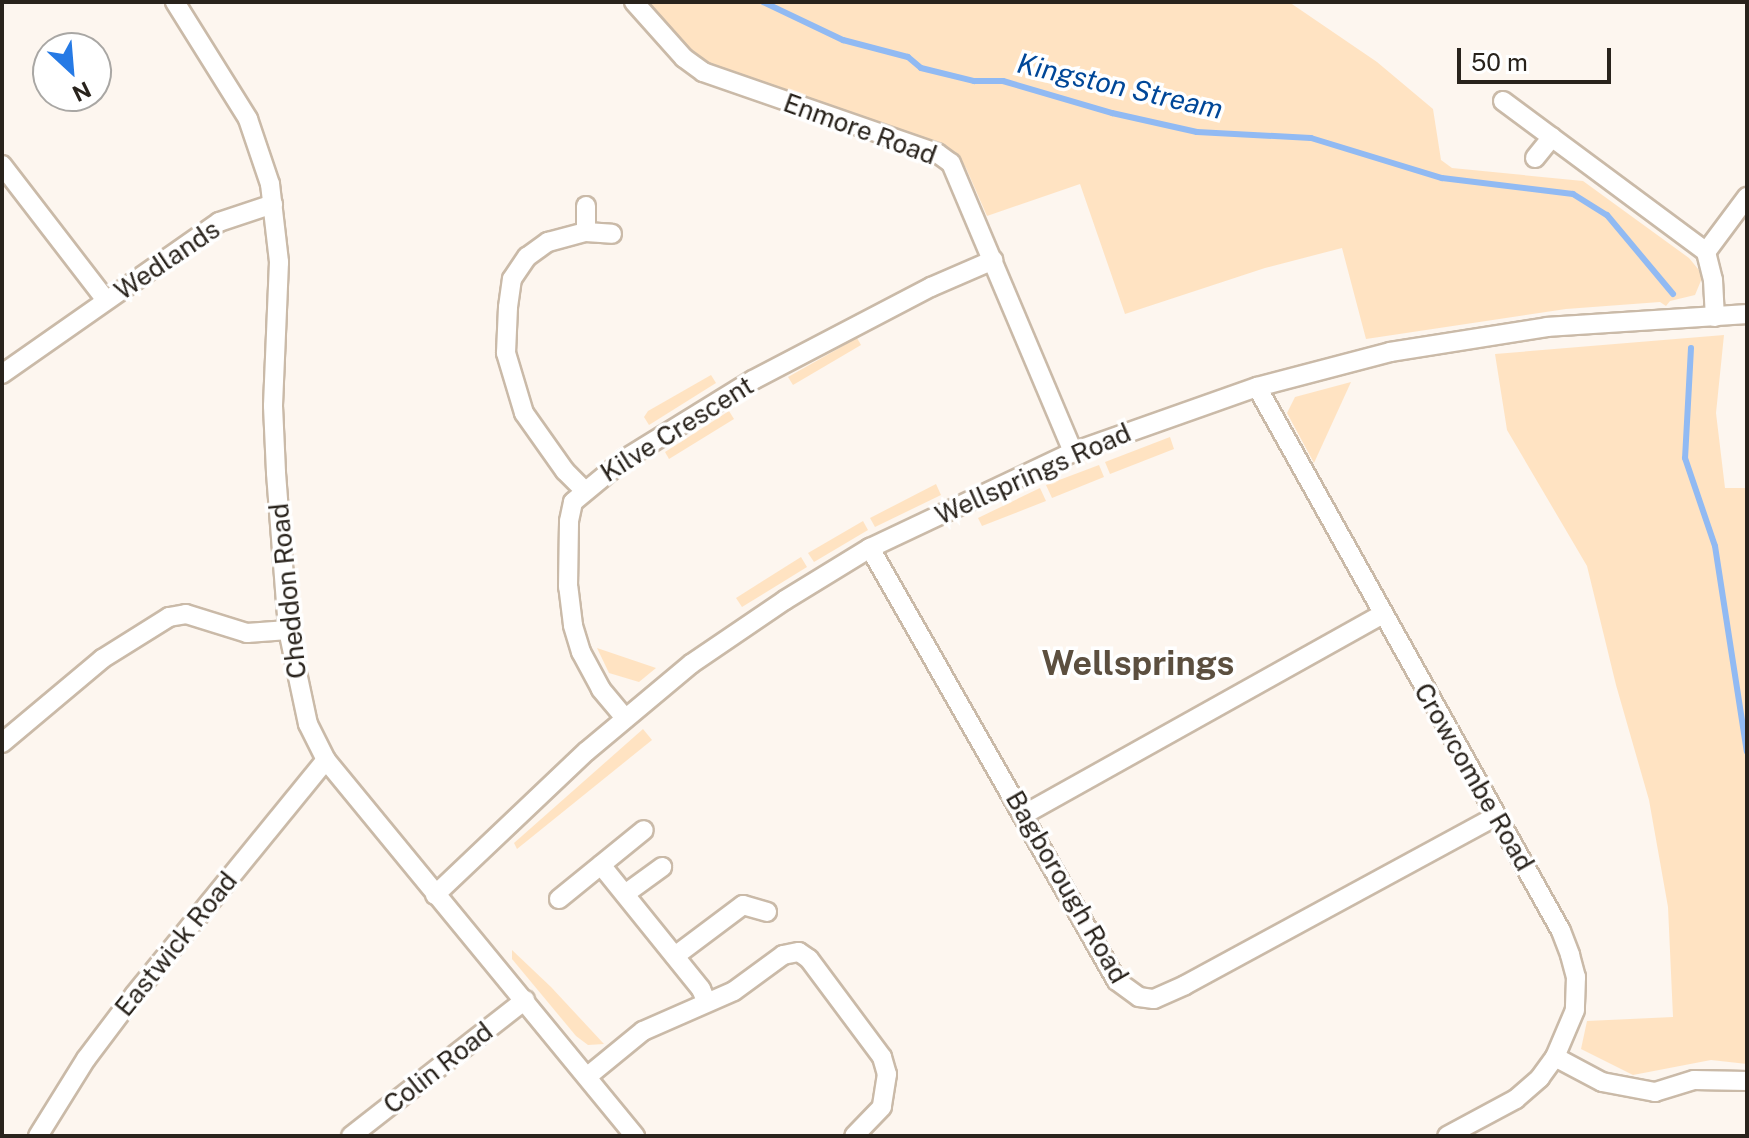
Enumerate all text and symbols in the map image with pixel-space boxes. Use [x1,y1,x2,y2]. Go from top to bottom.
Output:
north arrow [32,32,112,112]
scale bar [1461,32,1615,82]
water label: Kingston Stream [1014,46,1226,126]
text: 50 m [1471,48,1528,76]
text: N [68,76,95,107]
street label: Enmore Road [779,87,941,171]
street label: Wedlands [109,214,225,306]
street label: Kilve Crescent [595,370,759,488]
street label: Wellsprings Road [931,417,1135,531]
street label: Cheddon Road [263,502,313,680]
district label: Wellsprings [1042,644,1234,684]
street label: Crowcombe Road [1408,678,1540,876]
street label: Bagborough Road [999,785,1135,989]
street label: Eastwick Road [108,866,244,1022]
street label: Colin Road [377,1016,499,1120]

